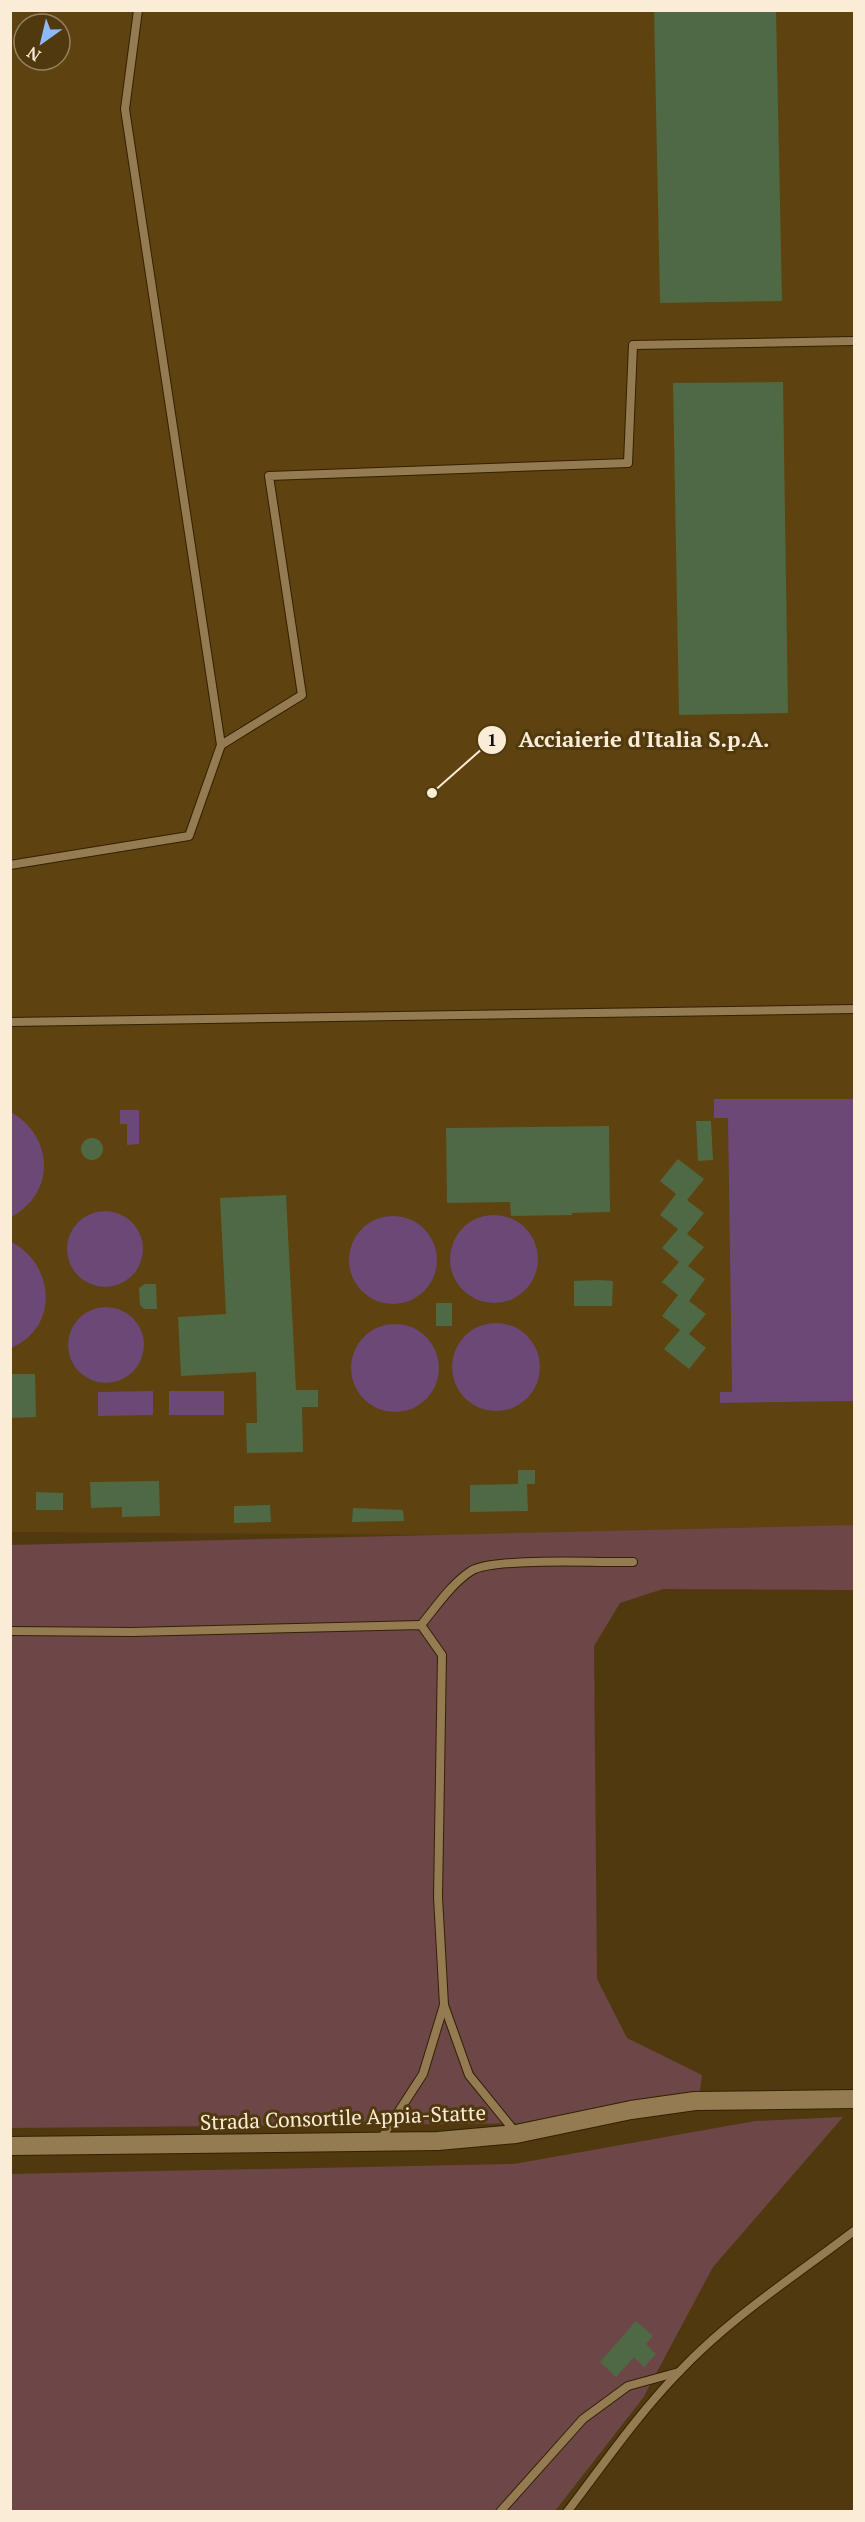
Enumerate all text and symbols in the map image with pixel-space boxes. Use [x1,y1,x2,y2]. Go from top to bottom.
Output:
north arrow [12,12,72,72]
text: N [22,42,45,67]
callout: Acciaierie d'Italia S.p.A. [477,720,782,760]
text: Acciaierie d'Italia S.p.A. [518,724,770,753]
text: 1 [487,727,497,751]
street label: Strada Consortile Appia-Statte [199,2098,487,2136]

